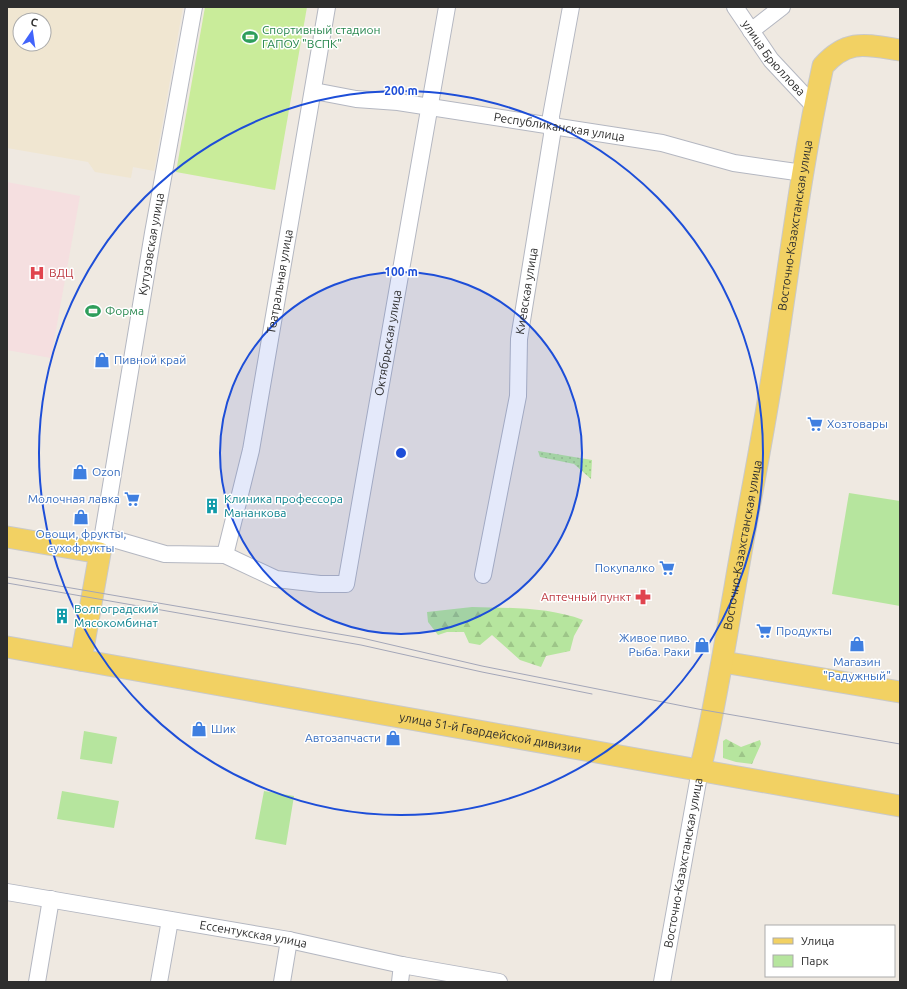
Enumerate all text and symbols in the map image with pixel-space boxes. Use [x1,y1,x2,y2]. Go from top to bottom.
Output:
north arrow [12,12,52,52]
text: С [29,16,39,29]
street label: улица Брюллова [740,17,808,98]
place label: Спортивный стадион ГАПОУ "ВСПК" [262,23,381,50]
sports icon: Спортивный стадион ГАПОУ "ВСПК" [241,28,259,46]
text: 200 m [384,84,418,97]
street label: Республиканская улица [493,110,626,143]
street label: Восточно-Казахстанская улица [775,139,814,311]
street label: Кутузовская улица [136,192,166,296]
street label: Театральная улица [264,228,295,335]
street label: Киевская улица [513,247,540,335]
hospital icon: ВДЦ [28,264,46,282]
text: 100 m [384,265,418,278]
place label: ВДЦ [49,266,74,279]
street label: Октябрьская улица [372,289,403,397]
sports icon: Форма [84,302,102,320]
place label: Форма [105,304,144,317]
shop icon: Пивной край [93,351,111,369]
place label: Пивной край [114,353,186,366]
supermarket icon: Хозтовары [806,415,824,433]
place label: Хозтовары [827,417,888,430]
centre of rings [394,446,408,460]
street label: Восточно-Казахстанская улица [721,459,764,631]
shop icon: Ozon [71,463,89,481]
place label: Ozon [92,465,121,478]
supermarket icon: Молочная лавка [123,490,141,508]
place label: Молочная лавка [28,492,120,505]
place label: Клиника профессора Мананкова [224,492,343,519]
building icon: Клиника профессора Мананкова [203,497,221,515]
shop icon: Овощи, фрукты, сухофрукты [72,508,90,526]
place label: Овощи, фрукты, сухофрукты [36,527,126,554]
supermarket icon: Покупалко [658,559,676,577]
place label: Покупалко [595,561,655,574]
pharmacy icon: Аптечный пункт [634,588,652,606]
place label: Аптечный пункт [541,590,632,603]
place label: Волгоградский Мясокомбинат [74,602,159,629]
building icon: Волгоградский Мясокомбинат [53,607,71,625]
supermarket icon: Продукты [755,622,773,640]
place label: Продукты [776,624,832,637]
place label: Живое пиво. Рыба. Раки [619,631,690,658]
shop icon: Магазин "Радужный" [848,635,866,653]
shop icon: Живое пиво. Рыба. Раки [693,636,711,654]
place label: Магазин "Радужный" [823,655,891,682]
street label: улица 51-й Гвардейской дивизии [399,710,582,755]
shop icon: Шик [190,720,208,738]
place label: Шик [211,722,236,735]
shop icon: Автозапчасти [384,729,402,747]
place label: Автозапчасти [305,731,381,744]
street label: Восточно-Казахстанская улица [661,777,704,949]
street label: Ессентукская улица [199,918,309,950]
legend [765,925,895,977]
text: Улица [801,934,834,947]
text: Парк [801,954,829,967]

